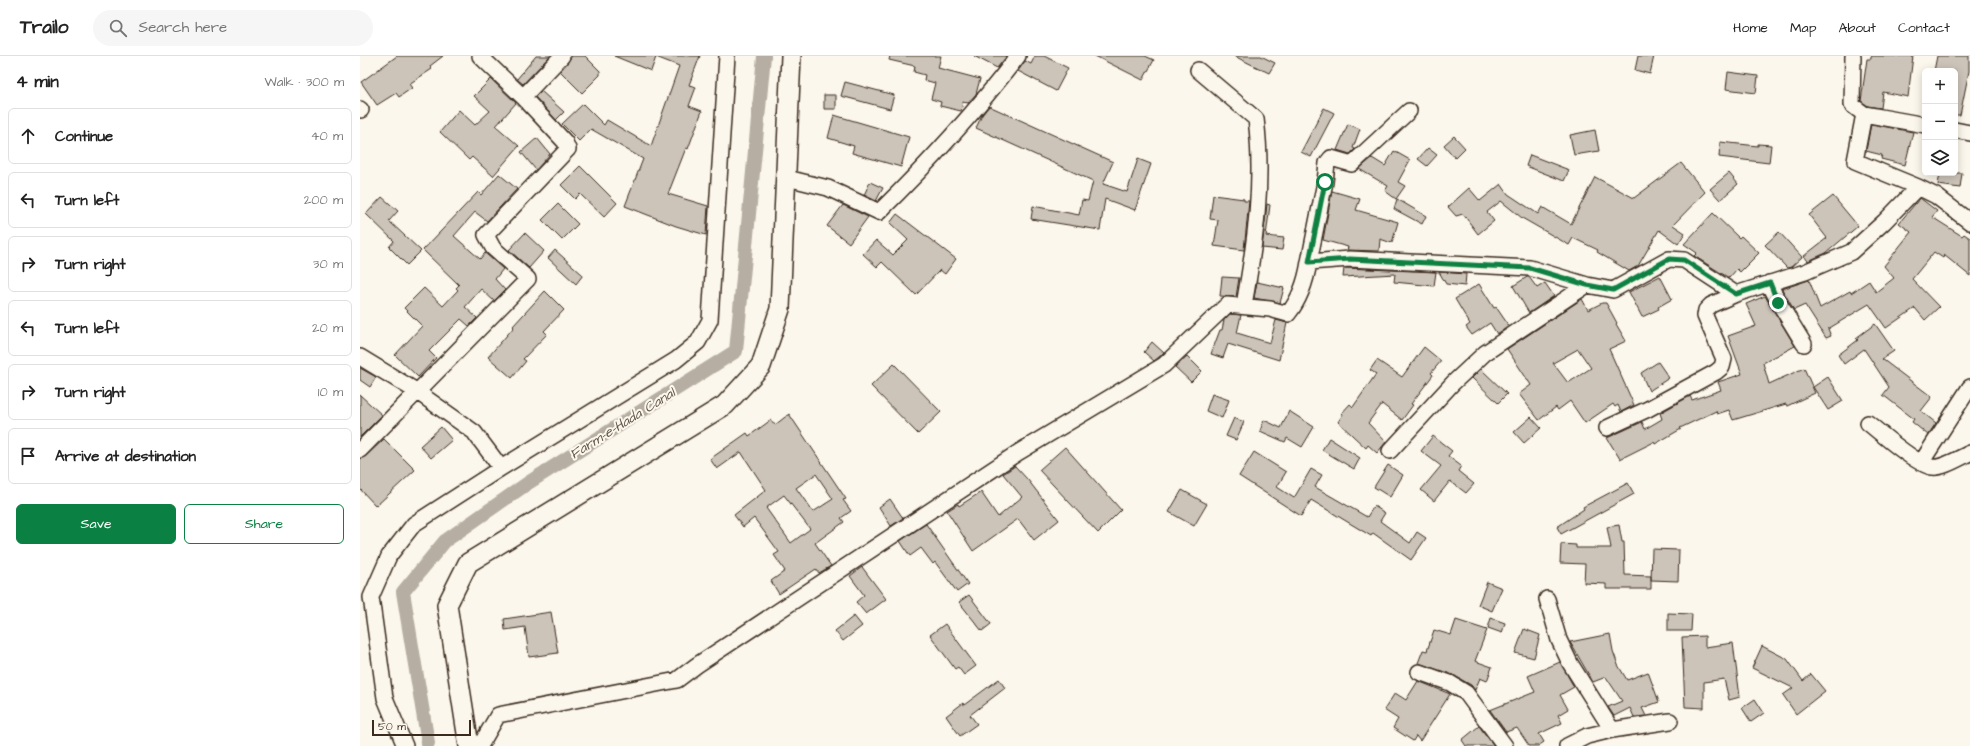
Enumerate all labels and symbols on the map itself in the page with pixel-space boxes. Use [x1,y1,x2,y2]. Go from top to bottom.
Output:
route start [1316,173,1334,191]
route end [1769,294,1787,312]
water label: Farm-e-Hada Canal [566,382,680,464]
scale bar [372,718,471,737]

